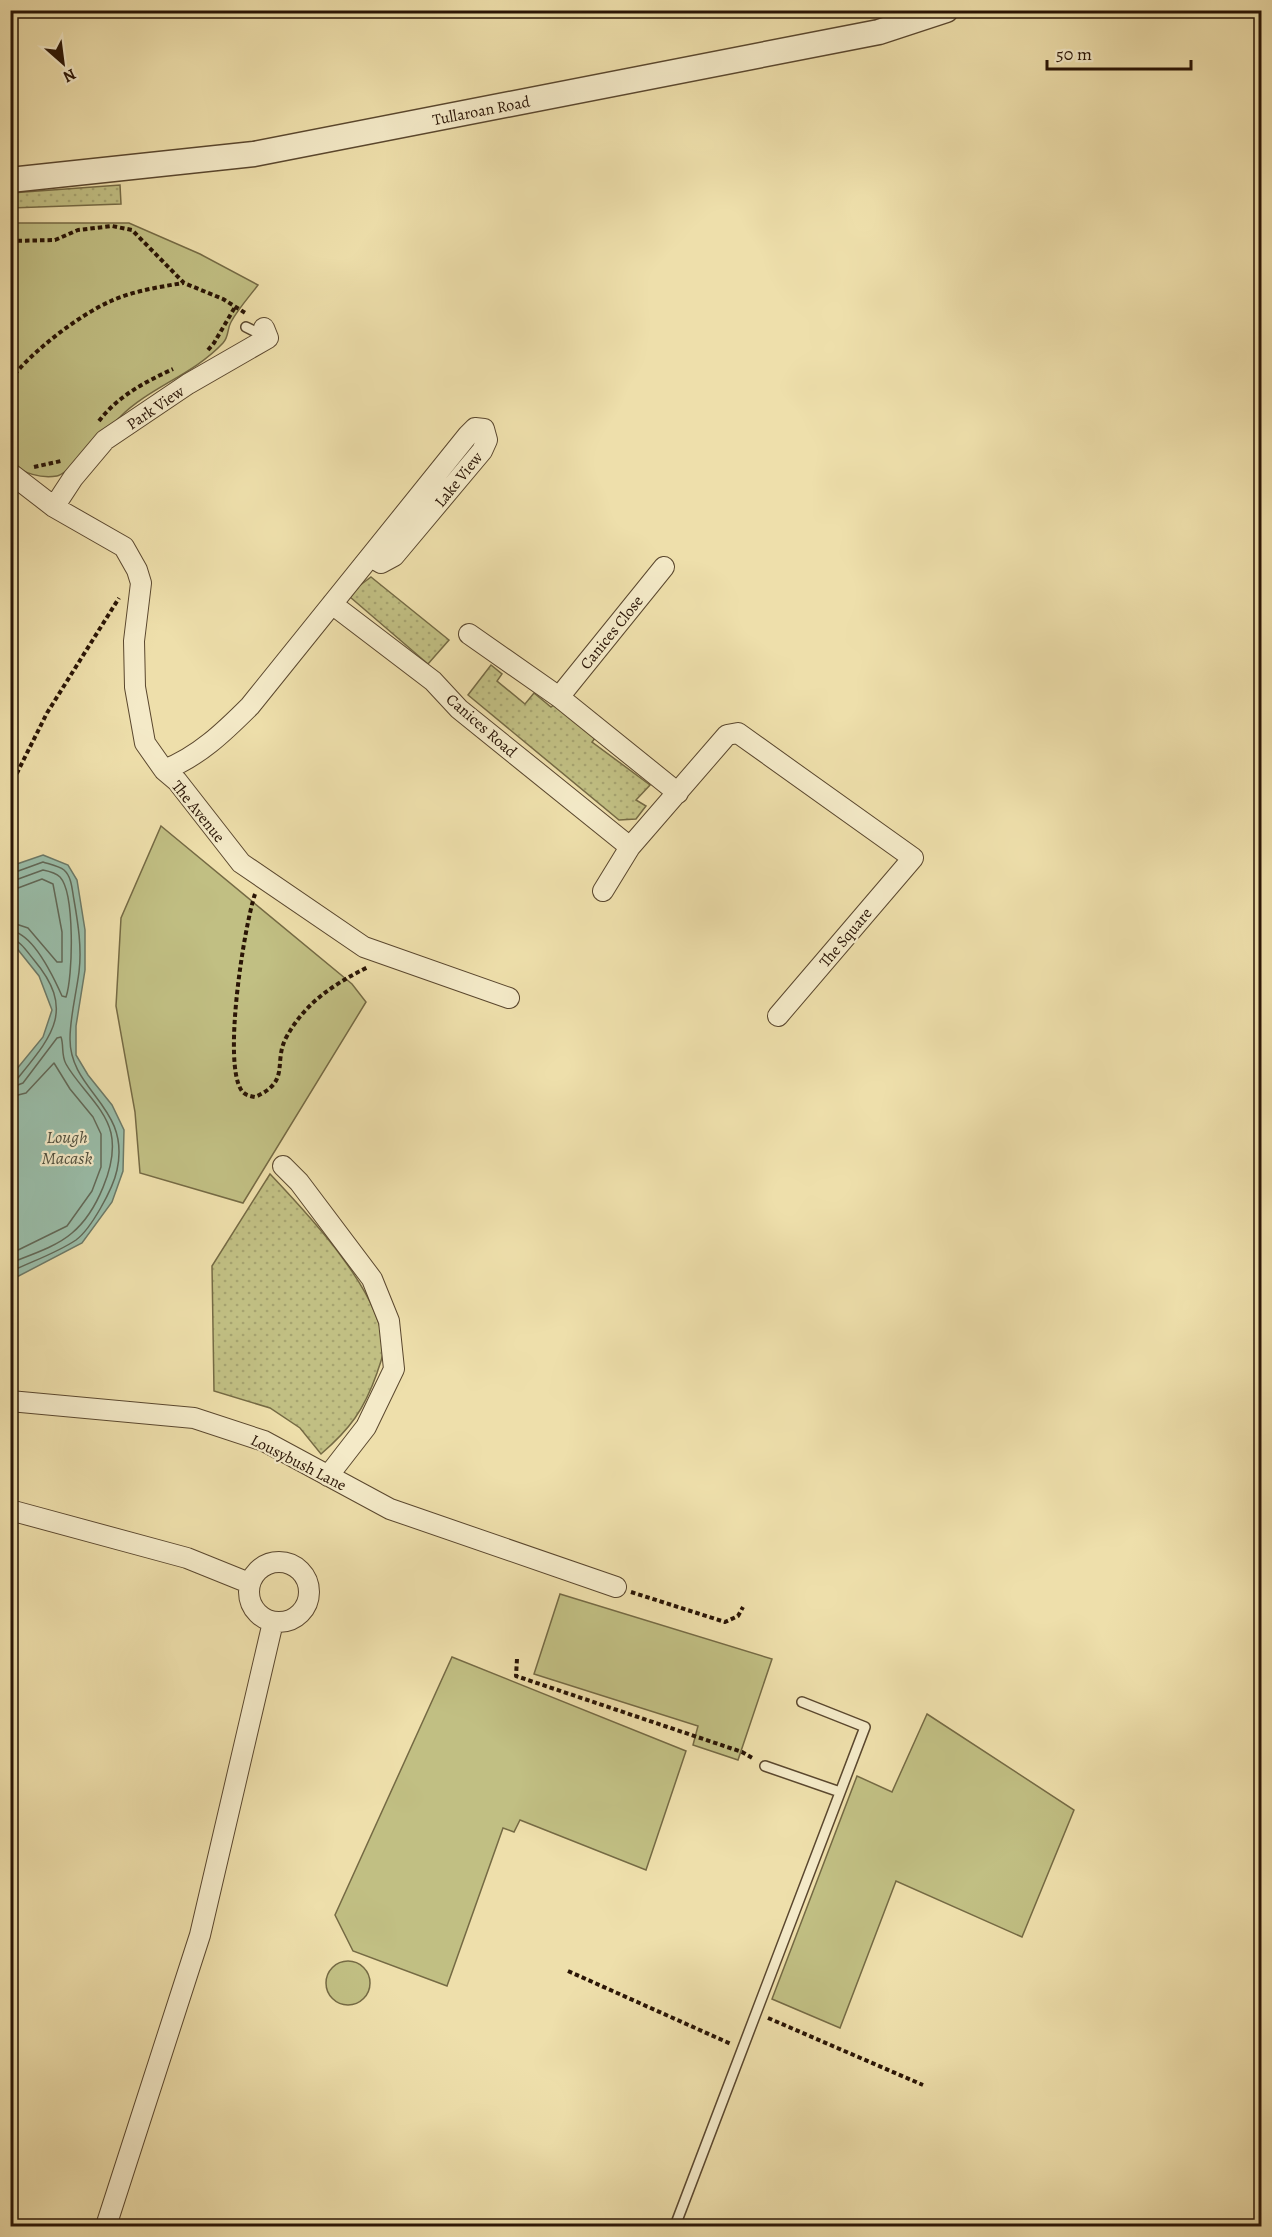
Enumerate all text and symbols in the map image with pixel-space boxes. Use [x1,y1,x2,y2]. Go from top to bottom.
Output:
north arrow [33,33,93,93]
scale bar [1047,33,1191,71]
text: 50 m [1056,42,1092,66]
text: N [59,63,80,88]
street label: Tullaroan Road [431,91,532,131]
street label: Park View [122,380,189,435]
street label: Lake View [430,447,488,512]
street label: Canices Close [575,591,649,674]
street label: Canices Road [441,689,522,763]
street label: The Avenue [166,776,230,847]
street label: The Square [814,903,877,972]
water label: Lough Macask [42,1125,92,1170]
street label: Lousybush Lane [247,1429,350,1496]

